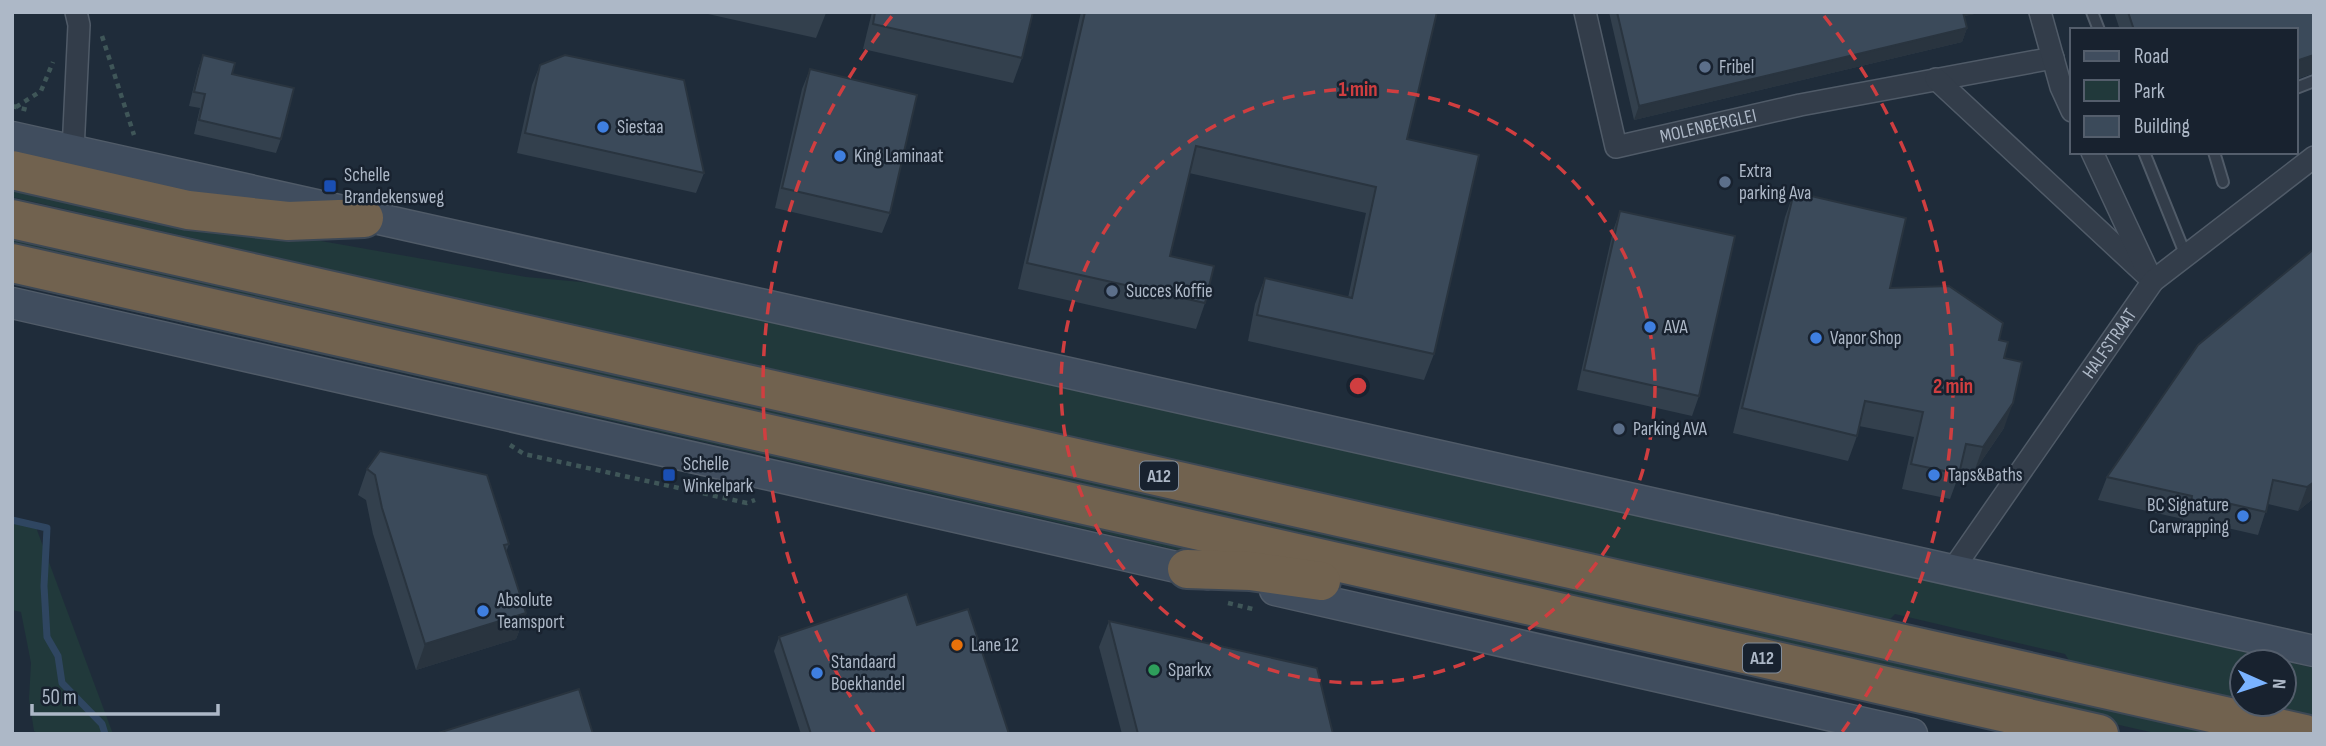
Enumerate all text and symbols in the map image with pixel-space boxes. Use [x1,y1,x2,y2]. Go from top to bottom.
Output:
legend [2070,28,2298,154]
text: Road [2134,44,2169,69]
place label: Fribel [1719,56,1754,79]
marker: Fribel [1697,59,1713,75]
text: 1 min [1338,77,1378,102]
text: Park [2134,79,2165,104]
street label: MOLENBERGLEI [1658,104,1759,148]
text: Building [2134,114,2190,139]
place label: Siestaa [617,116,663,139]
marker: Siestaa [595,119,611,135]
place label: King Laminaat [854,145,944,168]
marker: King Laminaat [832,148,848,164]
place label: Extra parking Ava [1739,160,1811,205]
place label: Schelle Brandekensweg [344,164,444,209]
marker: Extra parking Ava [1717,174,1733,190]
marker: Schelle Brandekensweg [322,178,338,194]
place label: Succes Koffie [1126,280,1213,303]
marker: Succes Koffie [1104,283,1120,299]
street label: HALFSTRAAT [2077,304,2142,383]
place label: AVA [1663,316,1689,339]
marker: AVA [1642,319,1658,335]
place label: Vapor Shop [1830,327,1902,350]
marker: Vapor Shop [1808,330,1824,346]
centre of rings [1346,374,1370,398]
text: 2 min [1933,374,1973,399]
place label: Parking AVA [1633,418,1708,441]
marker: Parking AVA [1611,421,1627,437]
place label: Schelle Winkelpark [683,453,754,498]
road number: A12 [1140,462,1178,490]
place label: Taps&Baths [1948,464,2023,487]
marker: Schelle Winkelpark [661,467,677,483]
marker: Taps&Baths [1926,467,1942,483]
place label: BC Signature Carwrapping [2147,494,2229,539]
marker: BC Signature Carwrapping [2235,508,2251,524]
place label: Absolute Teamsport [496,589,565,634]
marker: Absolute Teamsport [475,603,491,619]
place label: Lane 12 [971,634,1019,657]
marker: Lane 12 [949,637,965,653]
road number: A12 [1743,644,1781,672]
north arrow [2228,648,2298,718]
place label: Standaard Boekhandel [831,651,905,696]
place label: Sparkx [1168,659,1211,682]
marker: Sparkx [1146,662,1162,678]
marker: Standaard Boekhandel [809,665,825,681]
scale bar [32,672,217,716]
text: N [2267,678,2290,689]
text: 50 m [42,685,77,710]

